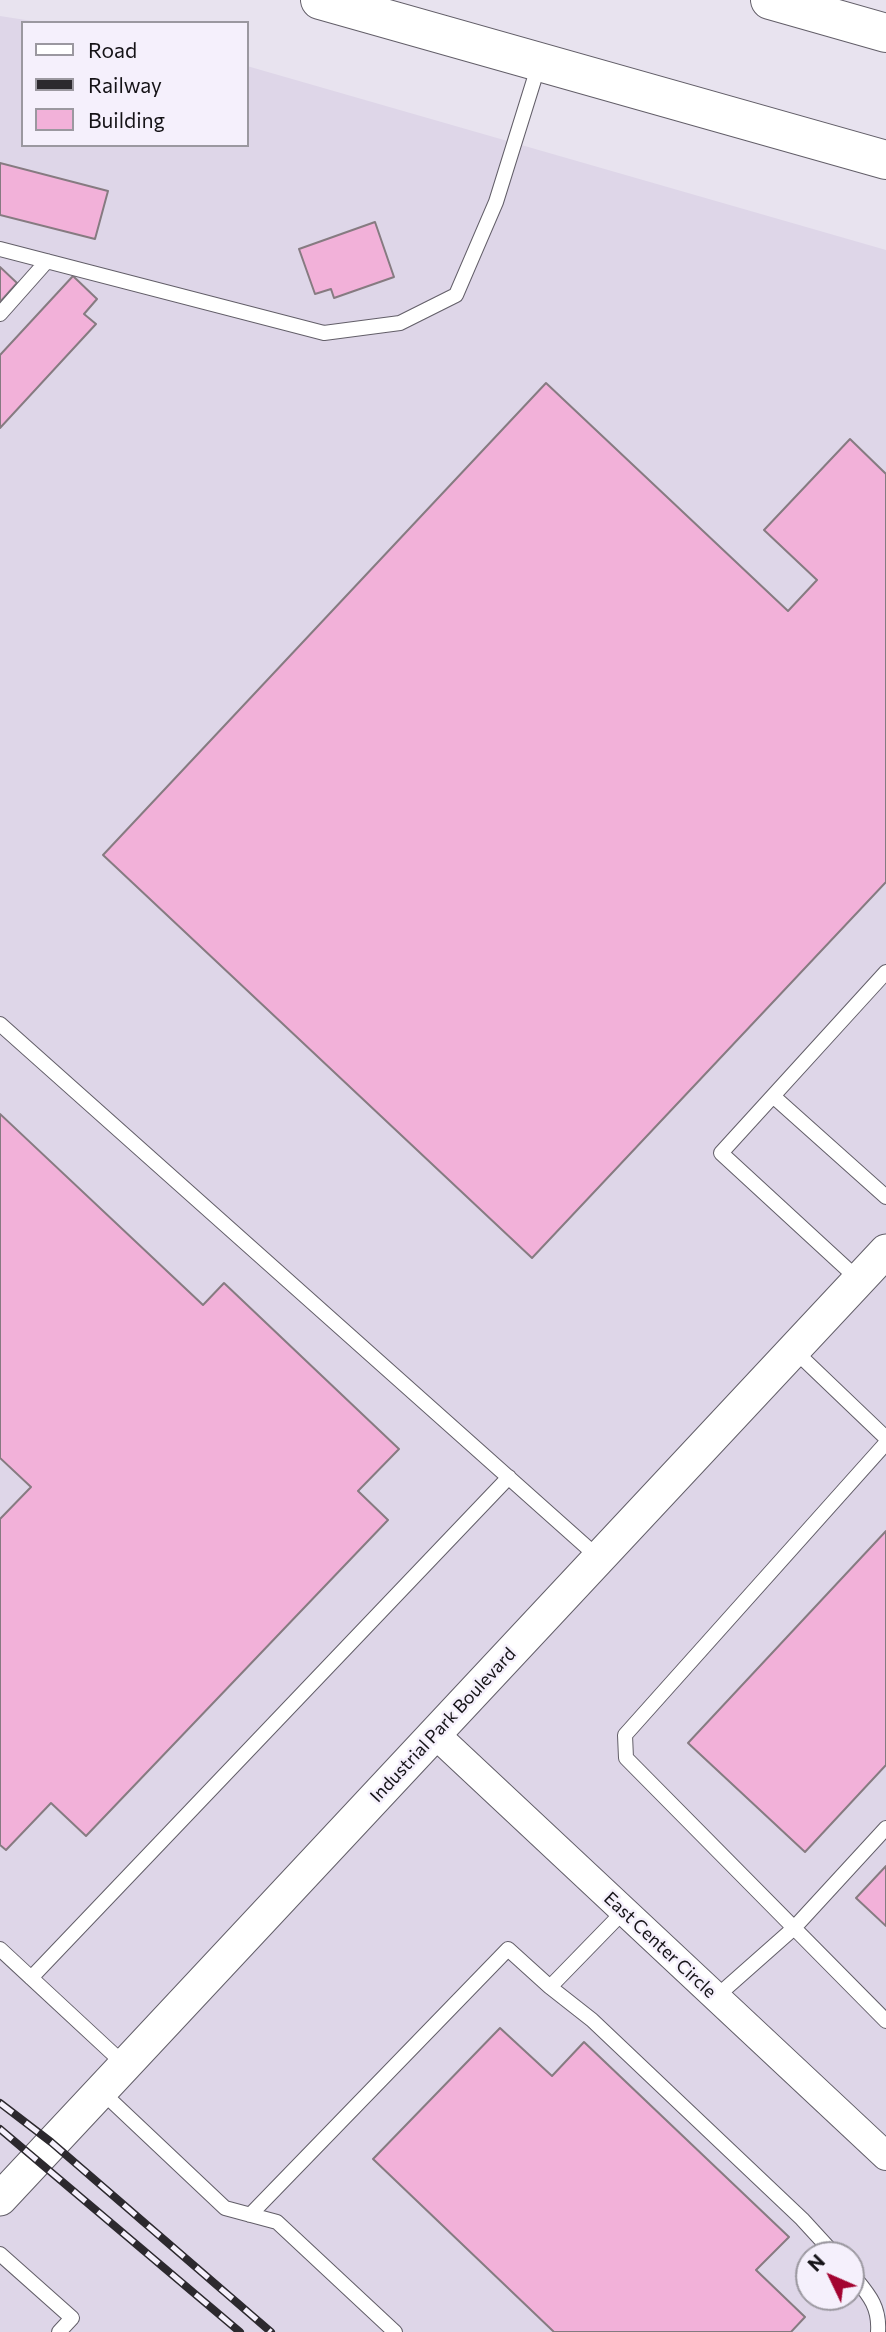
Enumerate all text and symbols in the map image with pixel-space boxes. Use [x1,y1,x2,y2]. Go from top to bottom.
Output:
legend [21,21,248,147]
text: Road [88,37,137,62]
text: Railway [88,72,162,97]
text: Building [88,107,165,132]
street label: Industrial Park Boulevard [366,1643,520,1807]
street label: East Center Circle [599,1888,721,2002]
north arrow [795,2241,865,2311]
text: N [803,2249,829,2276]

